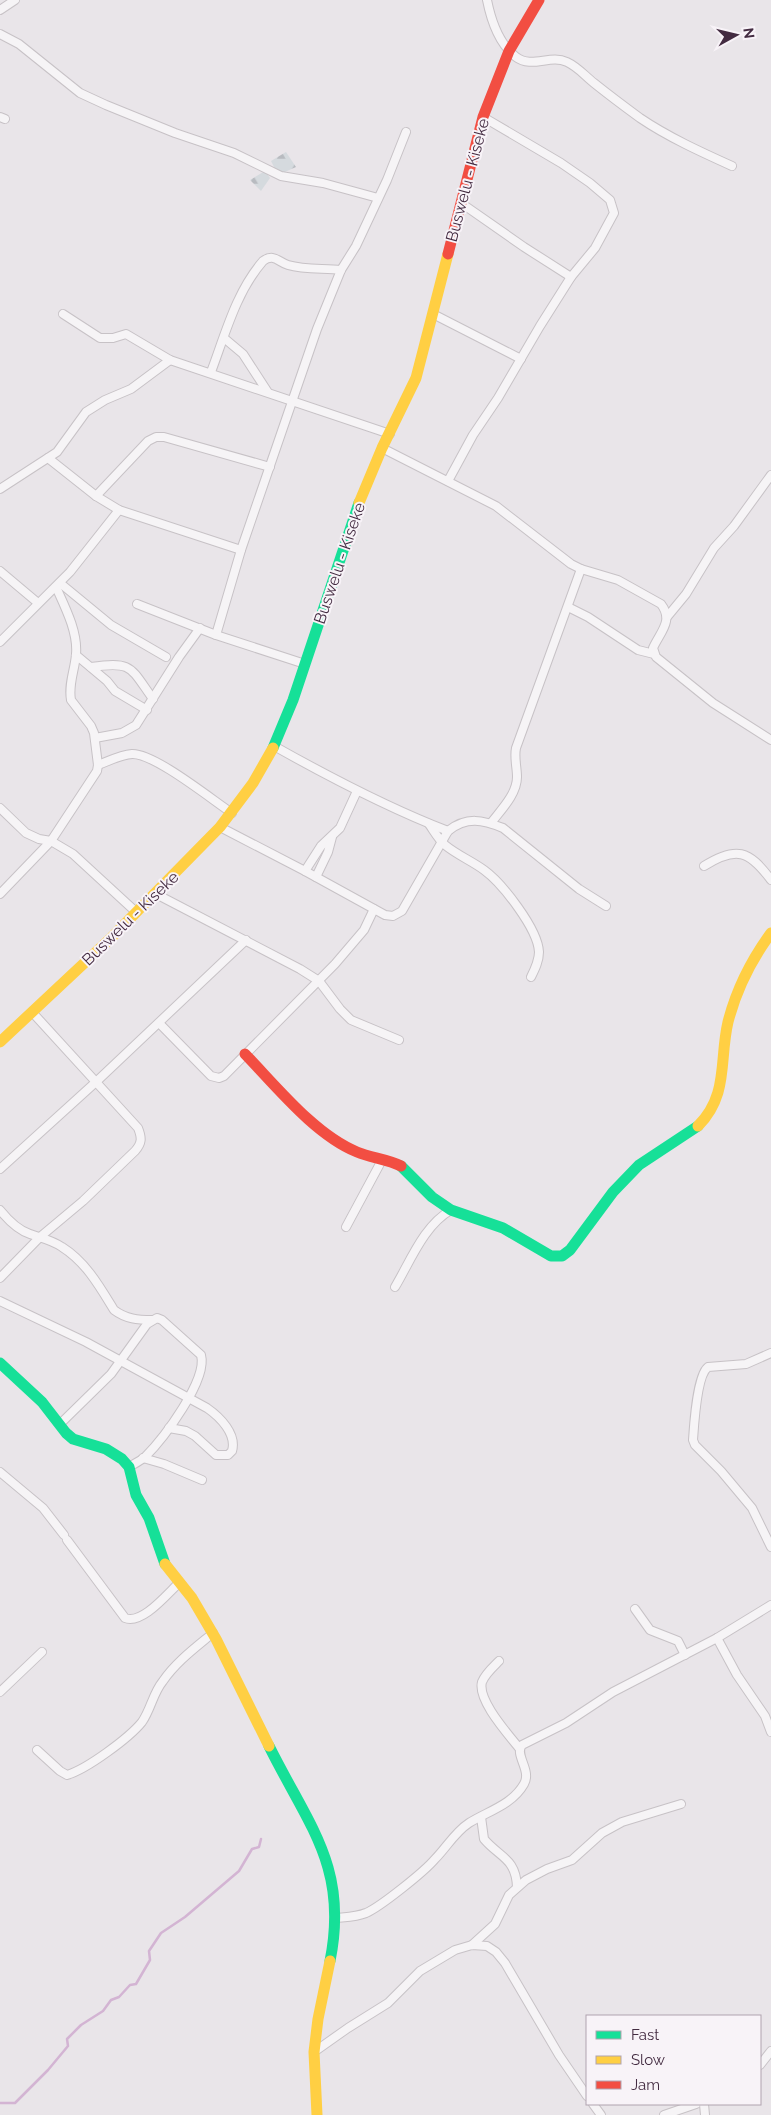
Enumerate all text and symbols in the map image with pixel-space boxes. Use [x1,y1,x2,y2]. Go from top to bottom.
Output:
north arrow [711,10,761,60]
text: N [740,27,758,40]
street label: Buswelu - Kiseke [442,116,493,244]
street label: Buswelu - Kiseke [310,500,369,626]
street label: Buswelu - Kiseke [78,867,183,969]
legend [586,2015,761,2105]
text: Fast [631,2026,659,2044]
text: Slow [631,2051,665,2069]
text: Jam [631,2076,660,2094]

